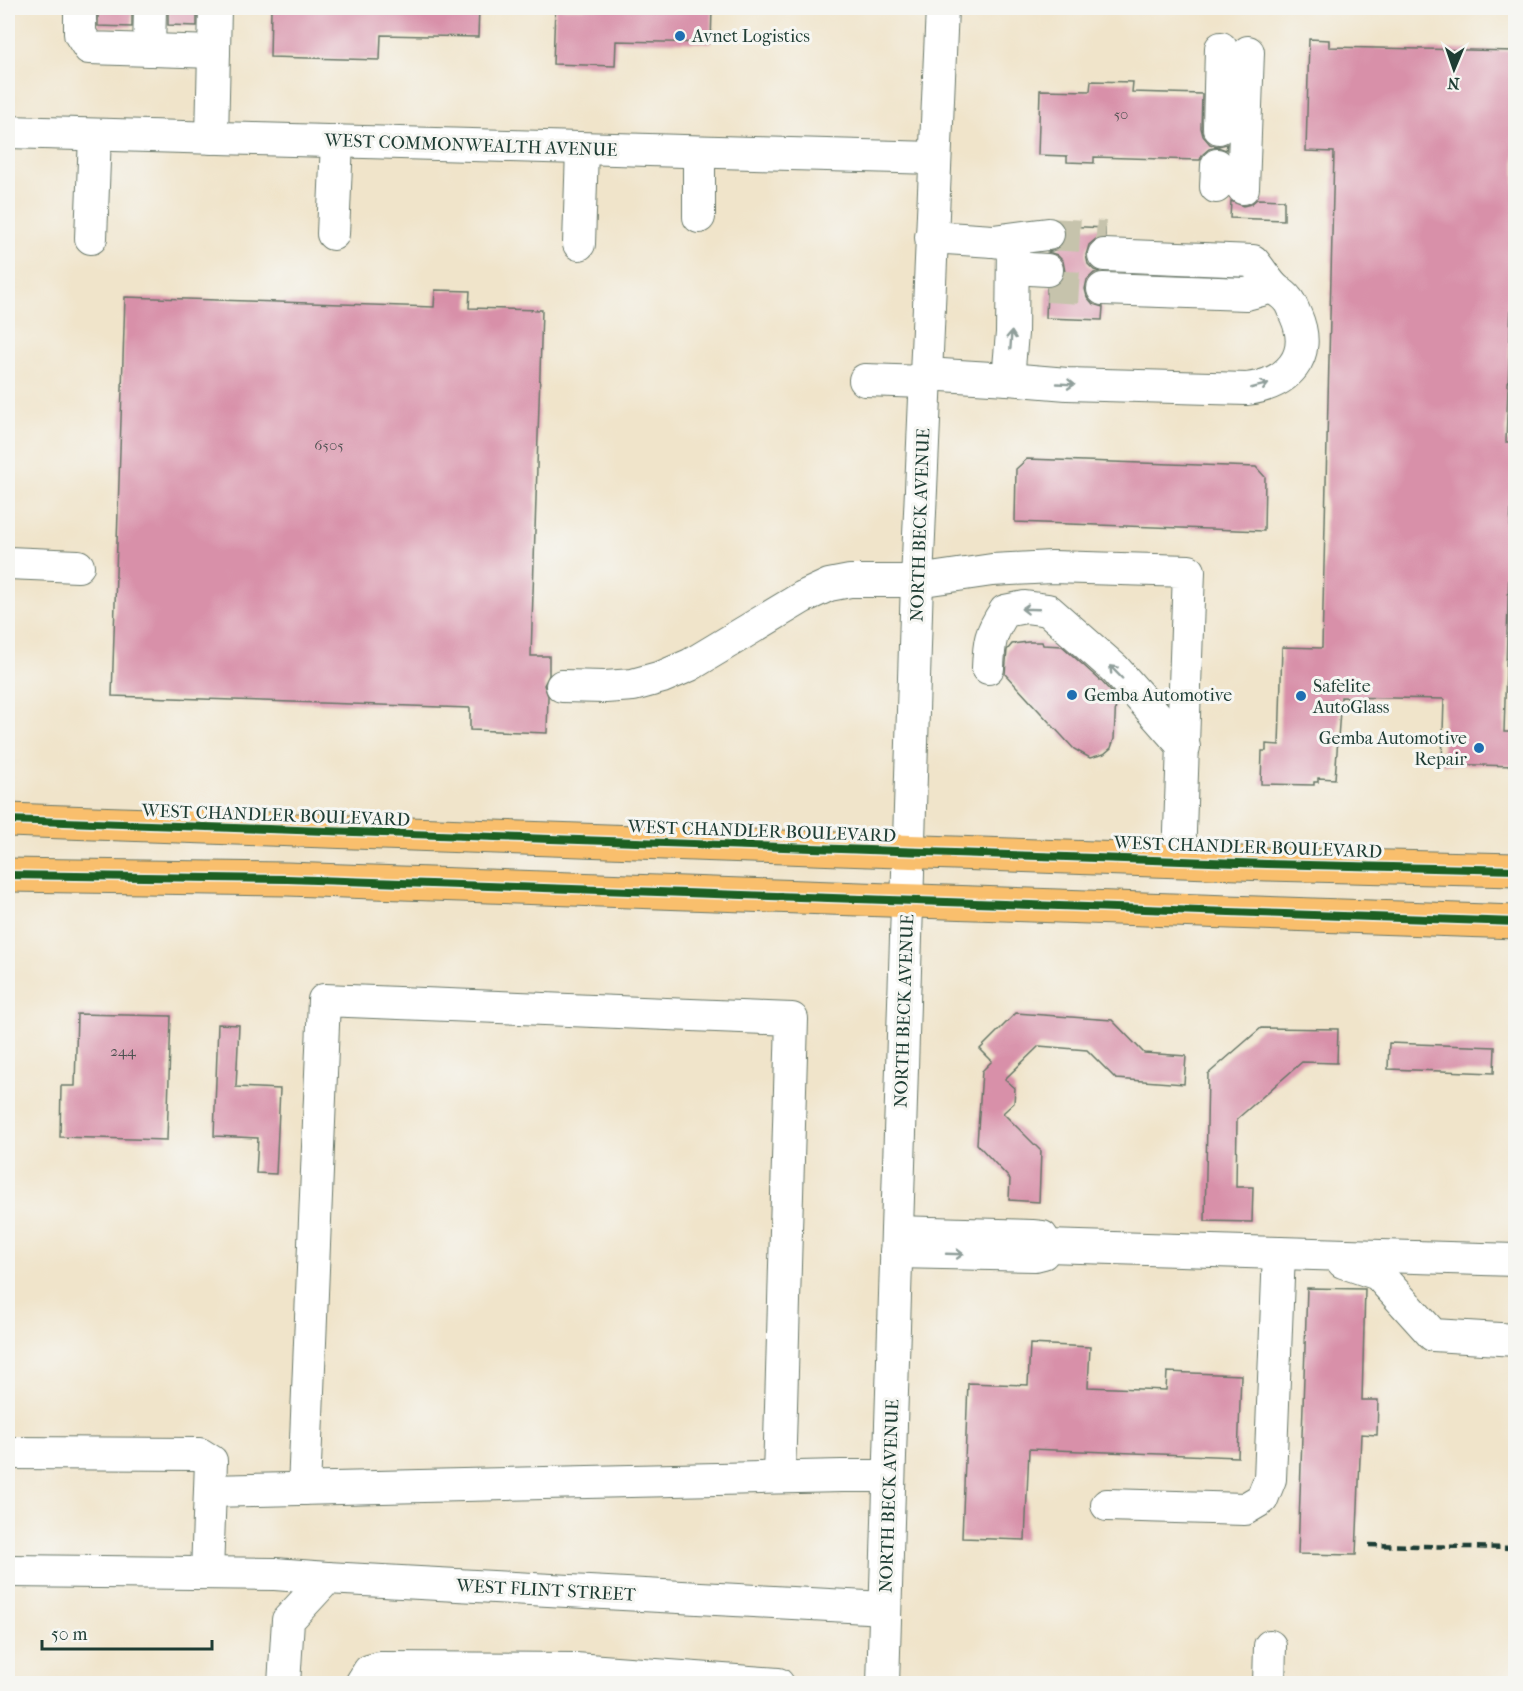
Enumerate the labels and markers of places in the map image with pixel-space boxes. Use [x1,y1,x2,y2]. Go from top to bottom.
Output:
place label: Avnet Logistics [691,26,810,47]
marker: Avnet Logistics [673,29,687,43]
place label: Safelite AutoGlass [1312,676,1390,718]
place label: Gemba Automotive [1084,685,1232,706]
marker: Gemba Automotive [1065,688,1079,702]
marker: Safelite AutoGlass [1294,689,1308,703]
place label: Gemba Automotive Repair [1319,728,1467,770]
marker: Gemba Automotive Repair [1472,741,1486,755]

